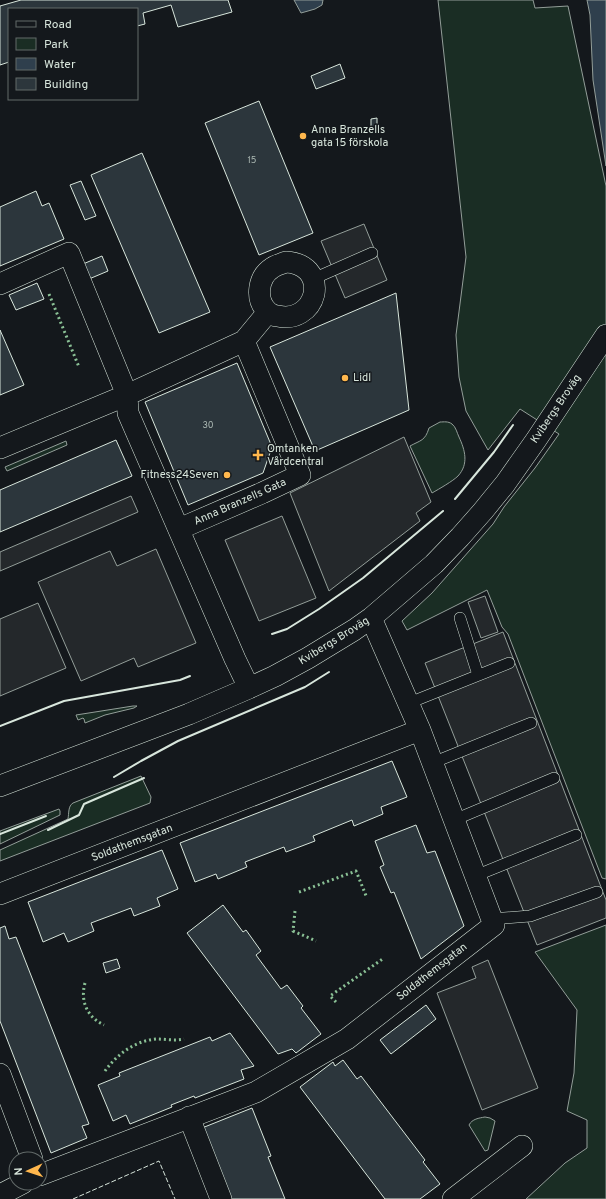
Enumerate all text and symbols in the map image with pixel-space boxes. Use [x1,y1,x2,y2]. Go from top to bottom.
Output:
legend [8,8,138,100]
text: Road [44,17,72,33]
text: Park [44,37,69,53]
text: Water [44,57,76,73]
text: Building [44,77,88,93]
place label: Anna Branzells gata 15 förskola [311,123,388,150]
marker: Anna Branzells gata 15 förskola [298,131,308,141]
house number: 15 [248,155,256,166]
place label: Lidl [353,371,371,385]
street label: Kvibergs Broväg [528,372,584,446]
marker: Lidl [340,373,350,383]
house number: 30 [202,420,214,431]
place label: Omtanken Vårdcentral [267,442,324,469]
marker: Omtanken Vårdcentral [252,449,264,461]
place label: Fitness24Seven [141,468,219,482]
marker: Fitness24Seven [222,470,232,480]
street label: Anna Branzells Gata [192,475,289,529]
street label: Kvibergs Broväg [296,614,372,668]
street label: Soldathemsgatan [89,821,175,865]
street label: Soldathemsgatan [394,940,470,1004]
north arrow [8,1151,48,1191]
text: N [12,1167,26,1176]

